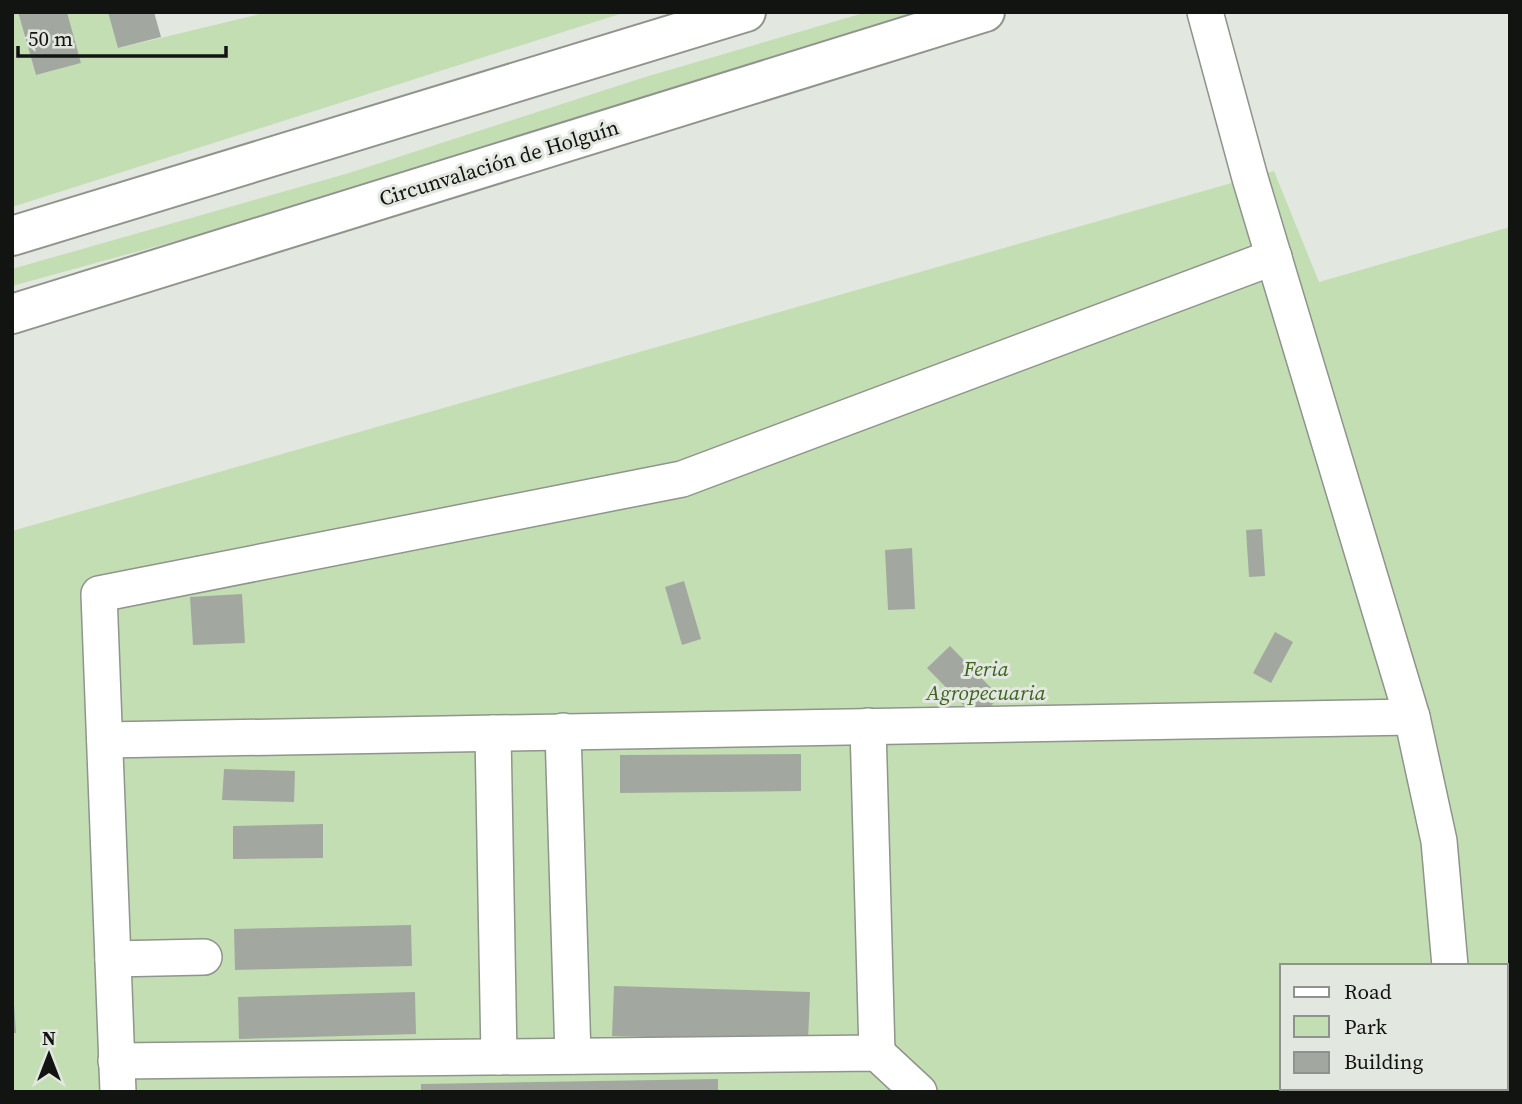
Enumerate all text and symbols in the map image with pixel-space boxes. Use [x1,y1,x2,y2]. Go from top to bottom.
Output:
scale bar [18,14,226,58]
text: 50 m [28,24,73,53]
street label: Circunvalación de Holguín [375,112,623,213]
park label: Feria Agropecuaria [925,654,1046,707]
legend [1280,964,1508,1090]
text: Road [1344,977,1392,1006]
text: Park [1344,1012,1388,1041]
north arrow [14,1020,84,1090]
text: N [42,1025,56,1051]
text: Building [1344,1047,1423,1076]

